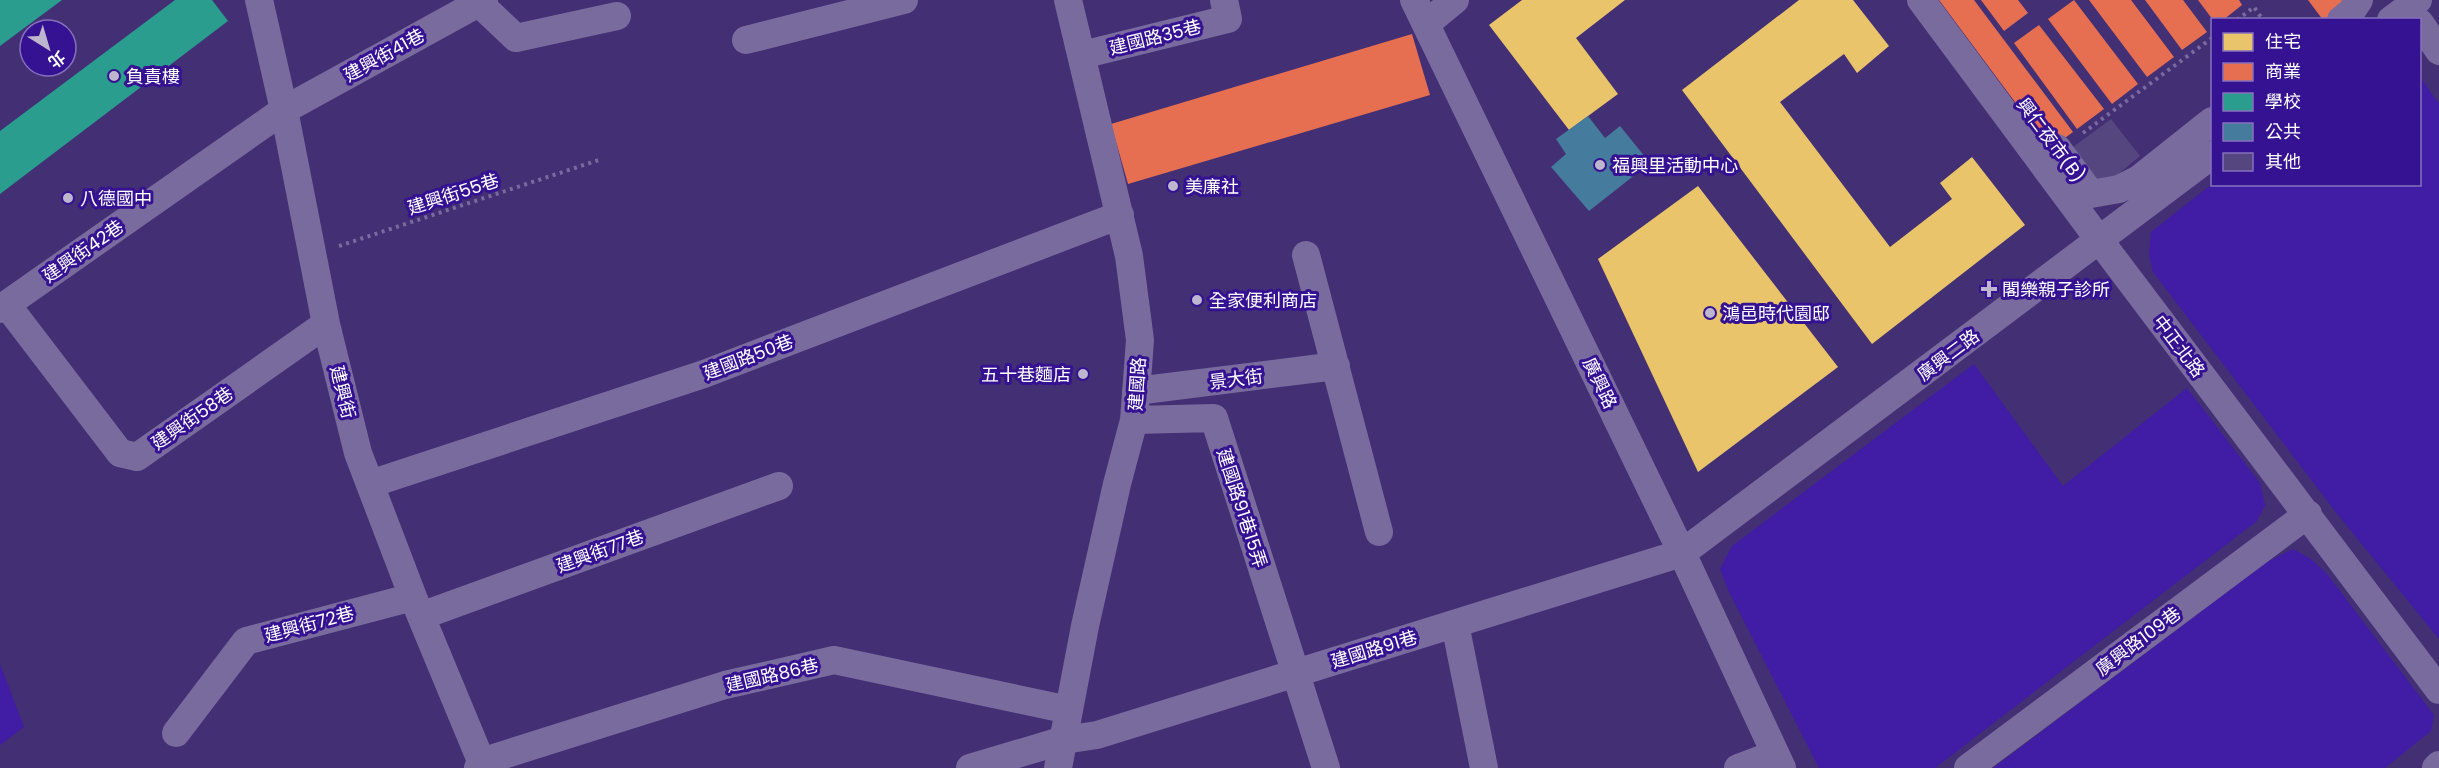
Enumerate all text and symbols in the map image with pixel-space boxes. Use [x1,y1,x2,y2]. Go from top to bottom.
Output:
street label: 建國路35巷 [1106,14,1204,60]
north arrow [18,18,78,78]
legend [2211,18,2421,186]
street label: 建興街41巷 [339,22,429,88]
text: 住宅 [2265,29,2301,54]
text: 北 [43,46,70,74]
text: 商業 [2265,59,2301,84]
place label: 負責樓 [126,64,180,89]
marker: 負責樓 [107,69,121,83]
text: 學校 [2265,89,2301,114]
street label: 興仁夜市(B) [2011,93,2091,187]
text: 公共 [2265,119,2301,144]
text: 其他 [2265,149,2301,174]
place label: 福興里活動中心 [1612,153,1738,178]
marker: 福興里活動中心 [1593,158,1607,172]
street label: 建興街55巷 [404,167,502,221]
place label: 美廉社 [1185,174,1239,199]
marker: 美廉社 [1166,179,1180,193]
place label: 八德國中 [80,186,152,211]
marker: 八德國中 [61,191,75,205]
street label: 建興街42巷 [37,214,129,288]
place label: 閣樂親子診所 [2002,277,2110,302]
marker: 閣樂親子診所 [1980,280,1998,298]
place label: 全家便利商店 [1209,288,1317,313]
marker: 全家便利商店 [1190,293,1204,307]
place label: 鴻邑時代園邸 [1722,301,1830,326]
marker: 鴻邑時代園邸 [1703,306,1717,320]
street label: 中正北路 [2147,310,2211,382]
street label: 廣興二路 [1912,323,1984,387]
street label: 建國路50巷 [699,328,797,386]
street label: 廣興路 [1577,353,1623,413]
street label: 建國路 [1123,356,1151,412]
place label: 五十巷麵店 [981,362,1071,387]
street label: 建興街 [324,363,362,421]
street label: 景大街 [1208,363,1264,395]
marker: 五十巷麵店 [1076,367,1090,381]
street label: 建興街58巷 [146,381,238,455]
street label: 建國路91巷15弄 [1211,445,1273,571]
street label: 建興街77巷 [553,524,647,578]
street label: 建興街72巷 [261,600,357,648]
street label: 廣興路109巷 [2090,601,2186,681]
street label: 建國路91巷 [1328,624,1420,674]
street label: 建國路86巷 [723,652,821,698]

